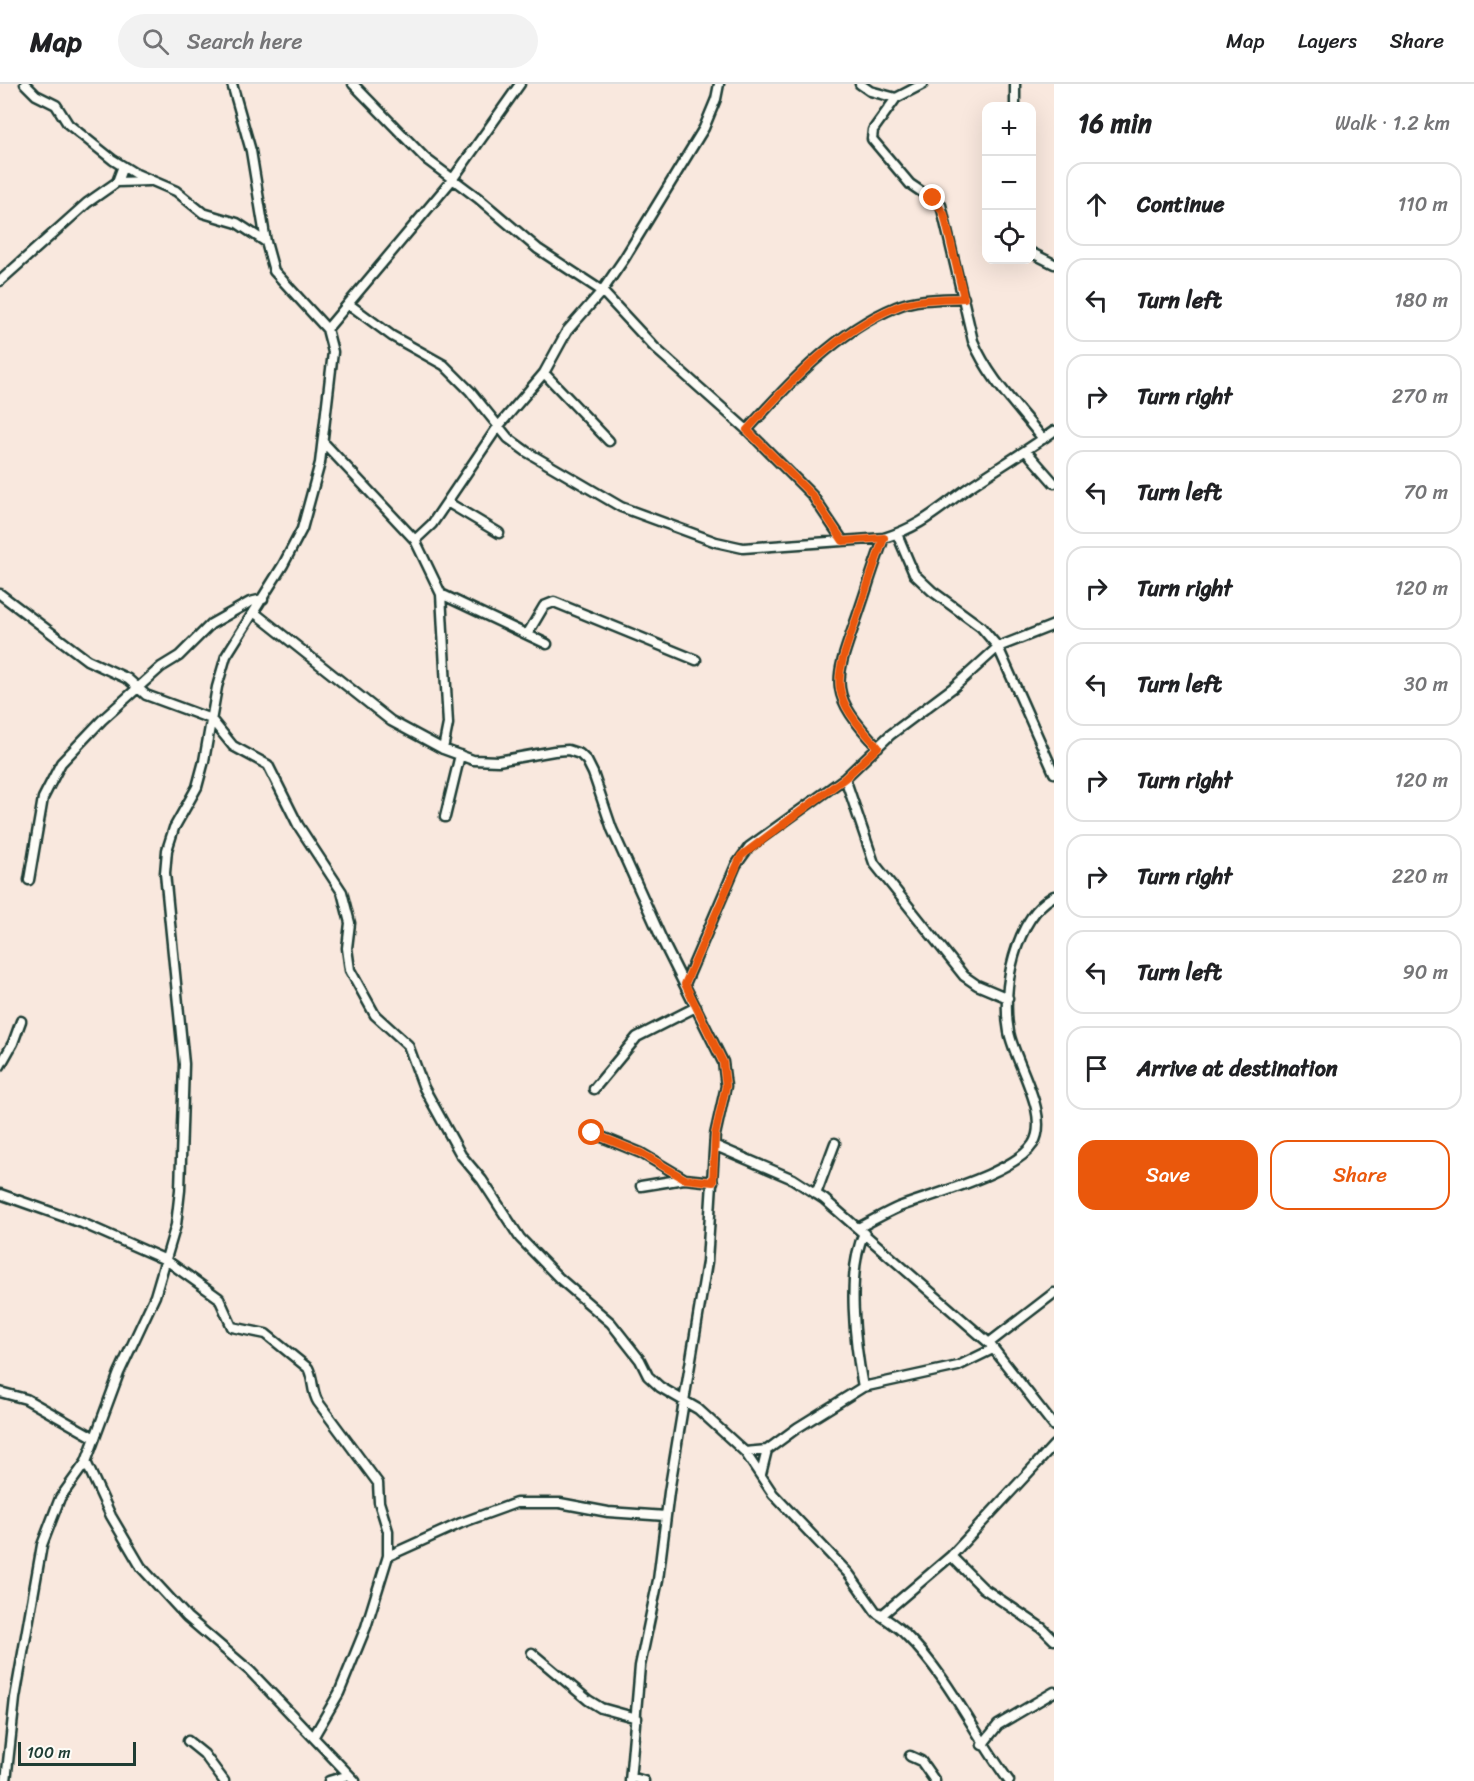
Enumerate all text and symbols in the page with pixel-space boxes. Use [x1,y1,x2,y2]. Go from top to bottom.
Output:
search box [118,14,538,68]
text: Map [30,17,82,66]
text: Search here [187,22,303,61]
text: Map [1226,22,1265,60]
text: Layers [1298,22,1357,60]
text: Share [1390,22,1444,60]
icon: search [139,25,172,58]
text: 16 min [1078,100,1152,146]
map controls [982,102,1036,264]
button: + [982,102,1036,156]
text: Walk · 1.2 km [1335,106,1450,141]
button: − [982,156,1036,210]
route end [919,184,945,210]
text: Continue [1137,185,1225,224]
text: 110 m [1398,187,1448,222]
icon: ahead [1080,188,1113,221]
button: locate [982,210,1036,264]
text: Turn left [1137,281,1222,320]
text: 180 m [1394,283,1448,318]
icon: left [1080,284,1113,317]
text: Turn right [1137,377,1232,416]
text: 270 m [1392,379,1448,414]
icon: right [1080,380,1113,413]
text: Turn left [1137,473,1222,512]
text: 70 m [1403,475,1448,510]
icon: left [1080,476,1113,509]
text: Turn right [1137,569,1232,608]
text: 120 m [1395,571,1448,606]
icon: right [1080,572,1113,605]
text: Turn left [1137,665,1222,704]
text: 30 m [1404,667,1448,702]
icon: left [1080,668,1113,701]
text: Turn right [1137,761,1232,800]
text: 120 m [1395,763,1448,798]
icon: right [1080,764,1113,797]
text: Turn right [1137,857,1232,896]
text: 220 m [1392,859,1448,894]
icon: right [1080,860,1113,893]
text: Turn left [1137,953,1222,992]
text: 90 m [1403,955,1448,990]
icon: left [1080,956,1113,989]
text: Arrive at destination [1137,1049,1338,1088]
icon: arrive [1080,1052,1113,1085]
route start [578,1119,604,1145]
button: Save [1078,1140,1258,1210]
button: Share [1270,1140,1450,1210]
text: 100 m [27,1738,71,1767]
scale bar [18,1739,136,1766]

